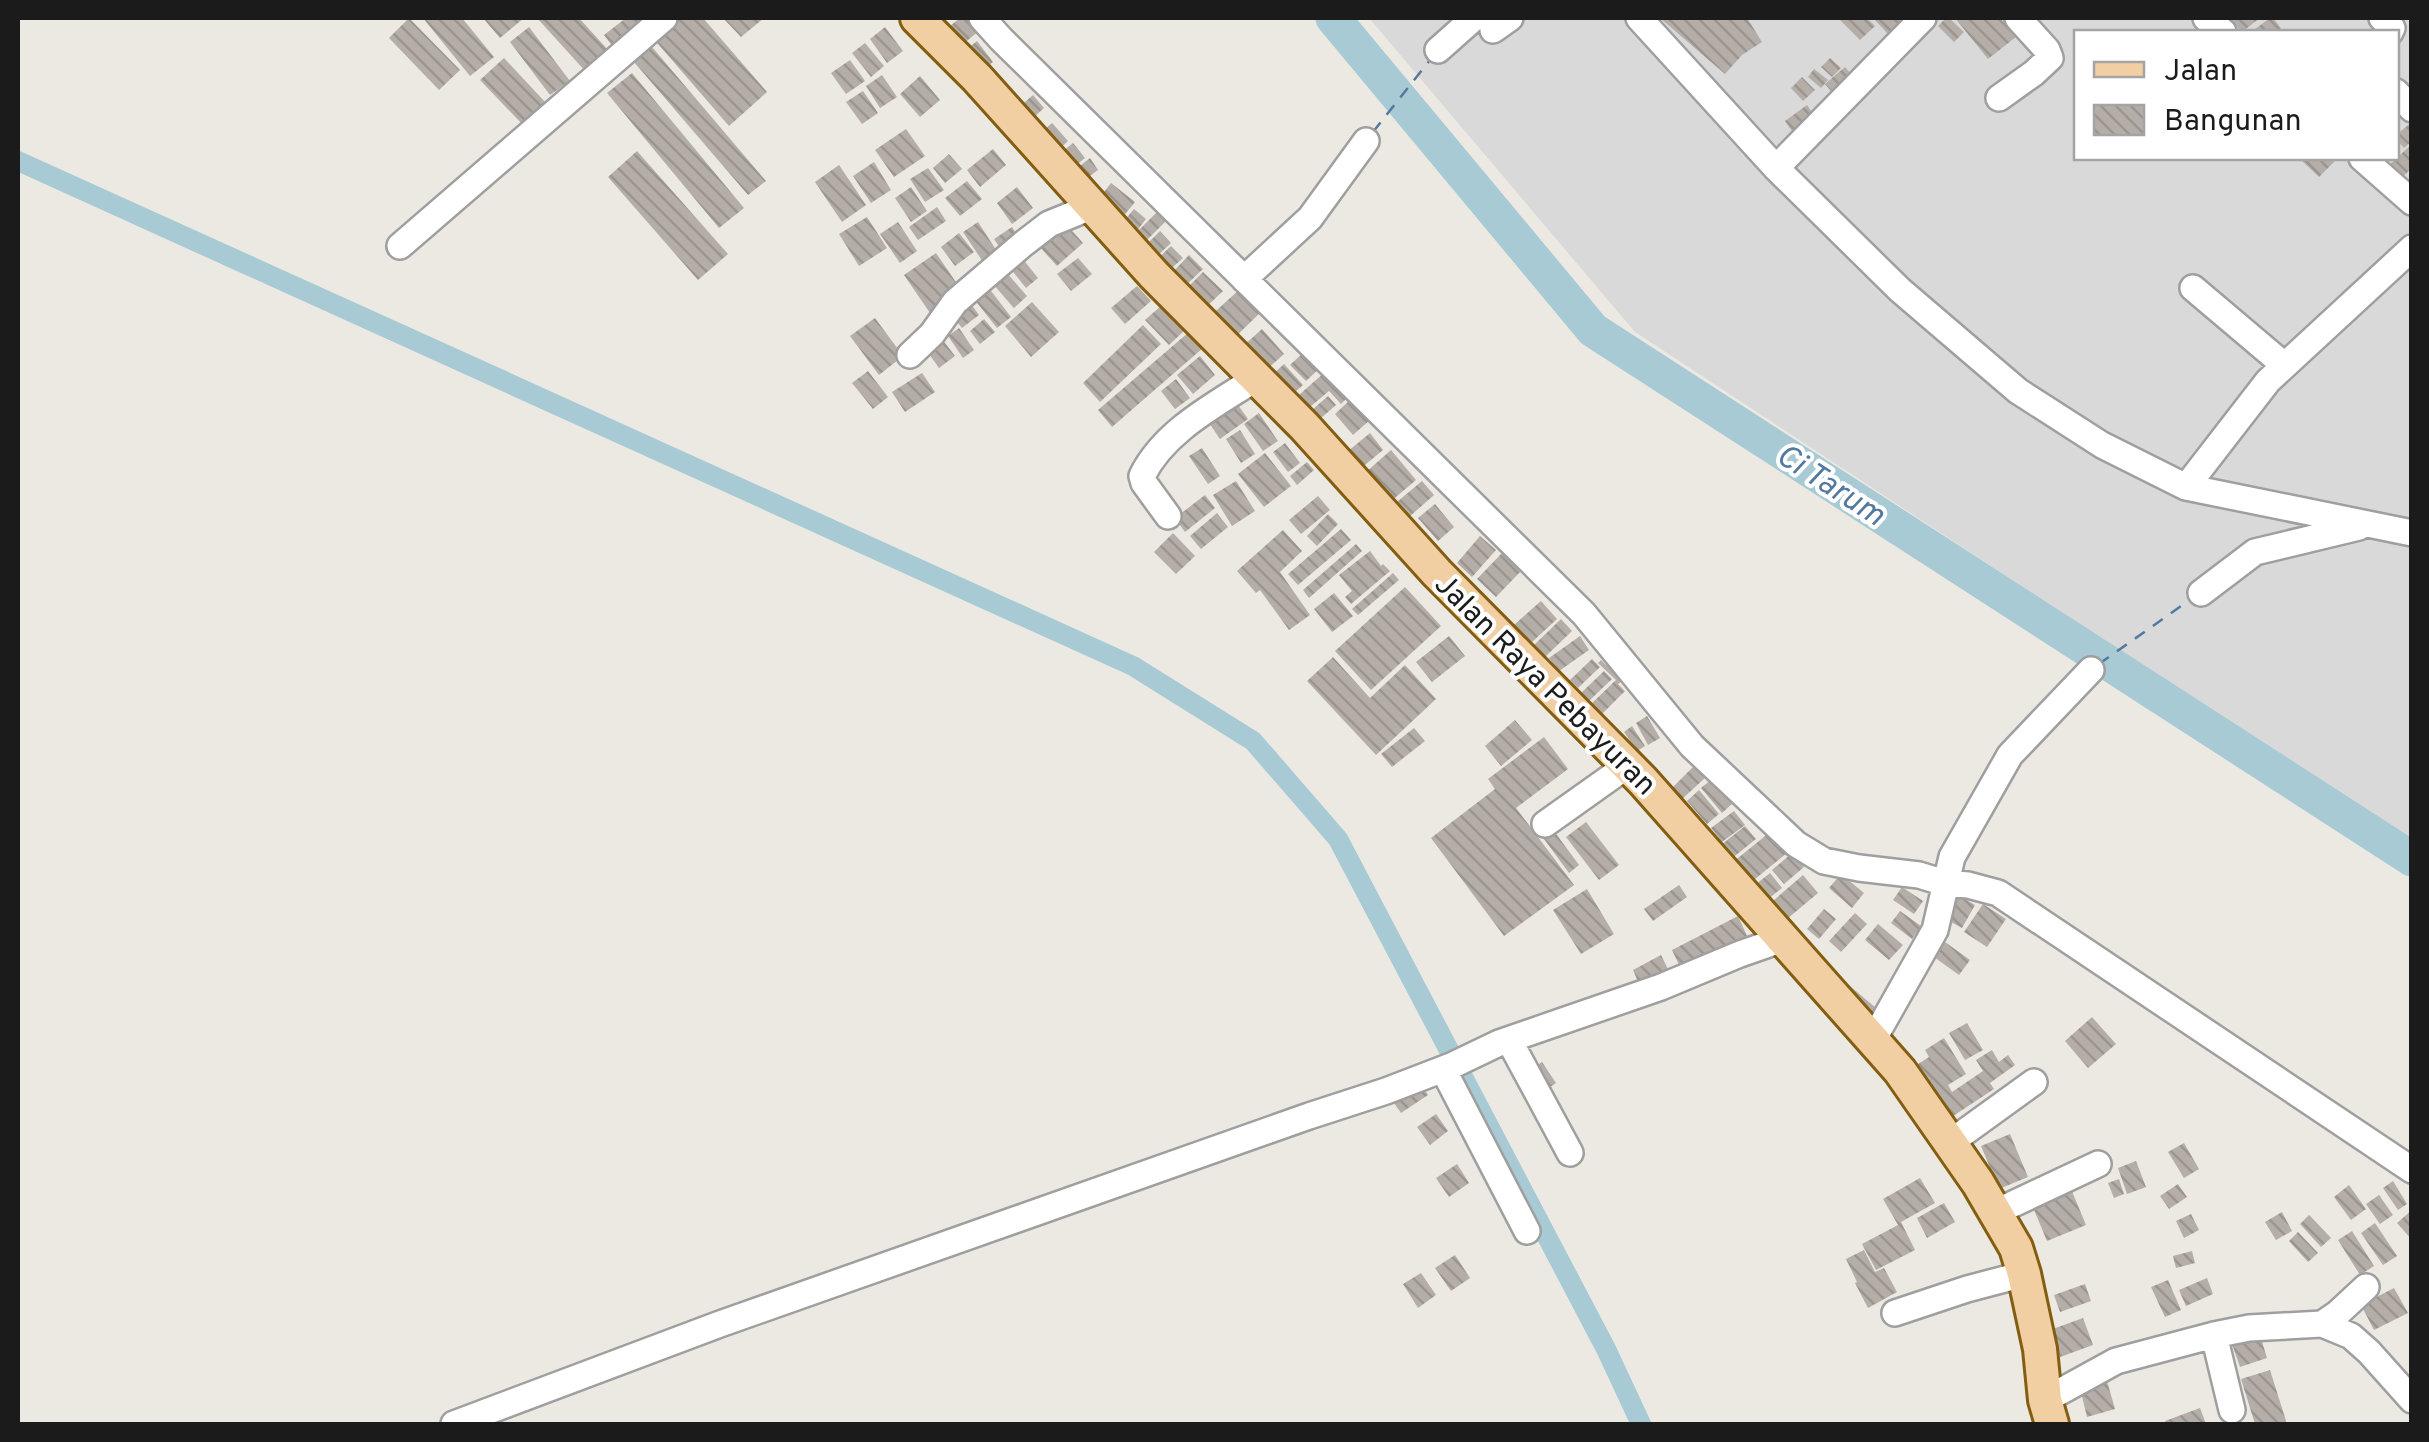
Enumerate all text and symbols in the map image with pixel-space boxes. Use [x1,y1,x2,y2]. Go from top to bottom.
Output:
legend [2074,30,2399,160]
text: Jalan [2164,54,2237,91]
text: Bangunan [2164,104,2302,141]
water label: Ci Tarum [1767,437,1891,536]
street label: Jalan Raya Pebayuran [1425,567,1663,805]

